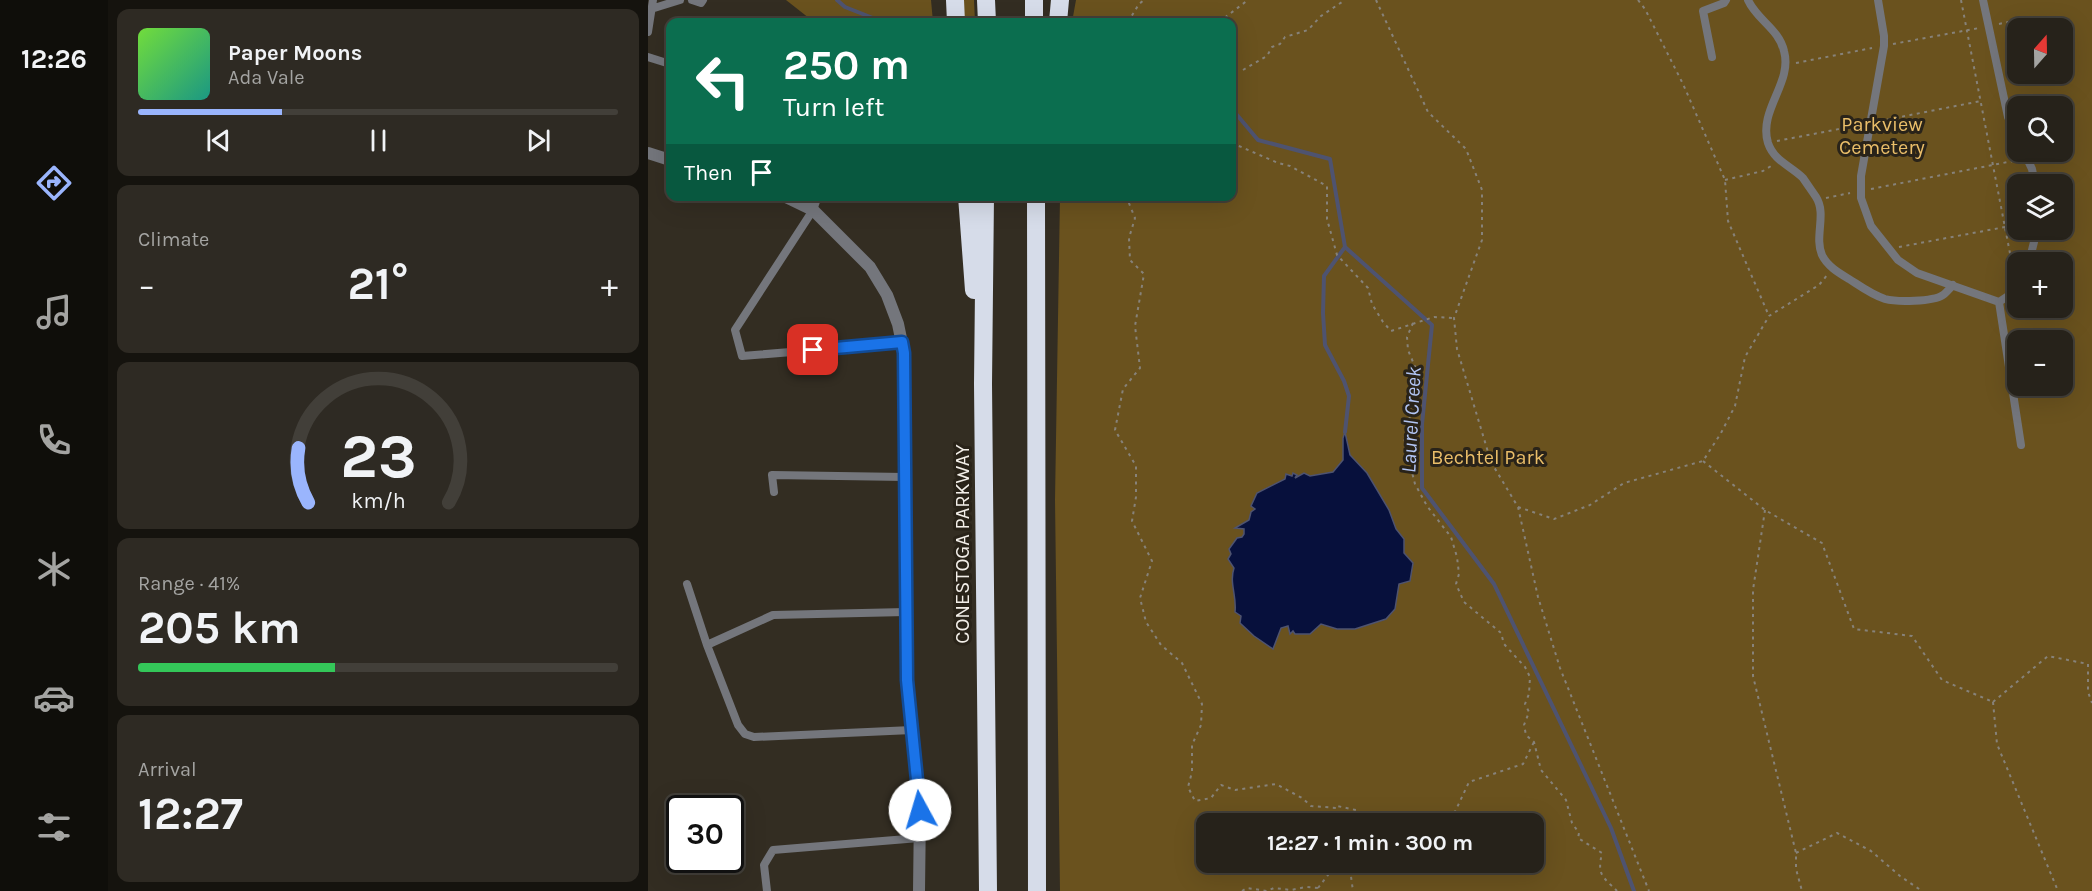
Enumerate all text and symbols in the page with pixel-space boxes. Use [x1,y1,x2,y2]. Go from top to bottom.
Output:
north arrow [2007,18,2073,84]
map controls [2007,18,2073,396]
text: Paper Moons [228,40,362,66]
text: 250 m [783,40,910,90]
icon: left [684,42,762,120]
text: 12:26 [21,43,87,75]
text: Ada Vale [228,66,305,89]
text: Turn left [783,91,884,123]
button: search [2007,96,2073,162]
park label: Parkview Cemetery [1839,113,1925,159]
icon: previous [202,124,235,157]
icon: pause [362,124,395,157]
icon: next [522,124,555,157]
icon: arrive [745,156,778,189]
text: Then [684,160,733,186]
icon: directions [33,162,75,204]
button: layers [2007,174,2073,240]
text: Climate [138,228,209,251]
button: + [2007,252,2073,318]
text: 21° [348,258,408,310]
text: − [138,266,155,304]
text: + [601,266,618,304]
icon: music [33,291,75,333]
pin [787,324,838,375]
button: − [2007,330,2073,396]
icon: arrive [796,333,829,366]
water label: Laurel Creek [1396,366,1426,474]
icon: phone [33,419,75,461]
text: 23 [340,420,416,493]
street label: CONESTOGA PARKWAY [951,444,974,644]
park label: Bechtel Park [1431,446,1545,469]
text: km/h [351,488,405,513]
icon: climate [33,548,75,590]
text: Range · 41% [138,572,240,595]
text: 205 km [138,602,301,654]
icon: car [33,677,75,719]
text: Arrival [138,758,197,781]
position arrow [888,778,952,842]
text: 12:27 [138,788,243,840]
speed limit sign: 30 [666,795,744,873]
icon: filters [33,806,75,848]
text: 12:27 · 1 min · 300 m [1267,830,1473,856]

